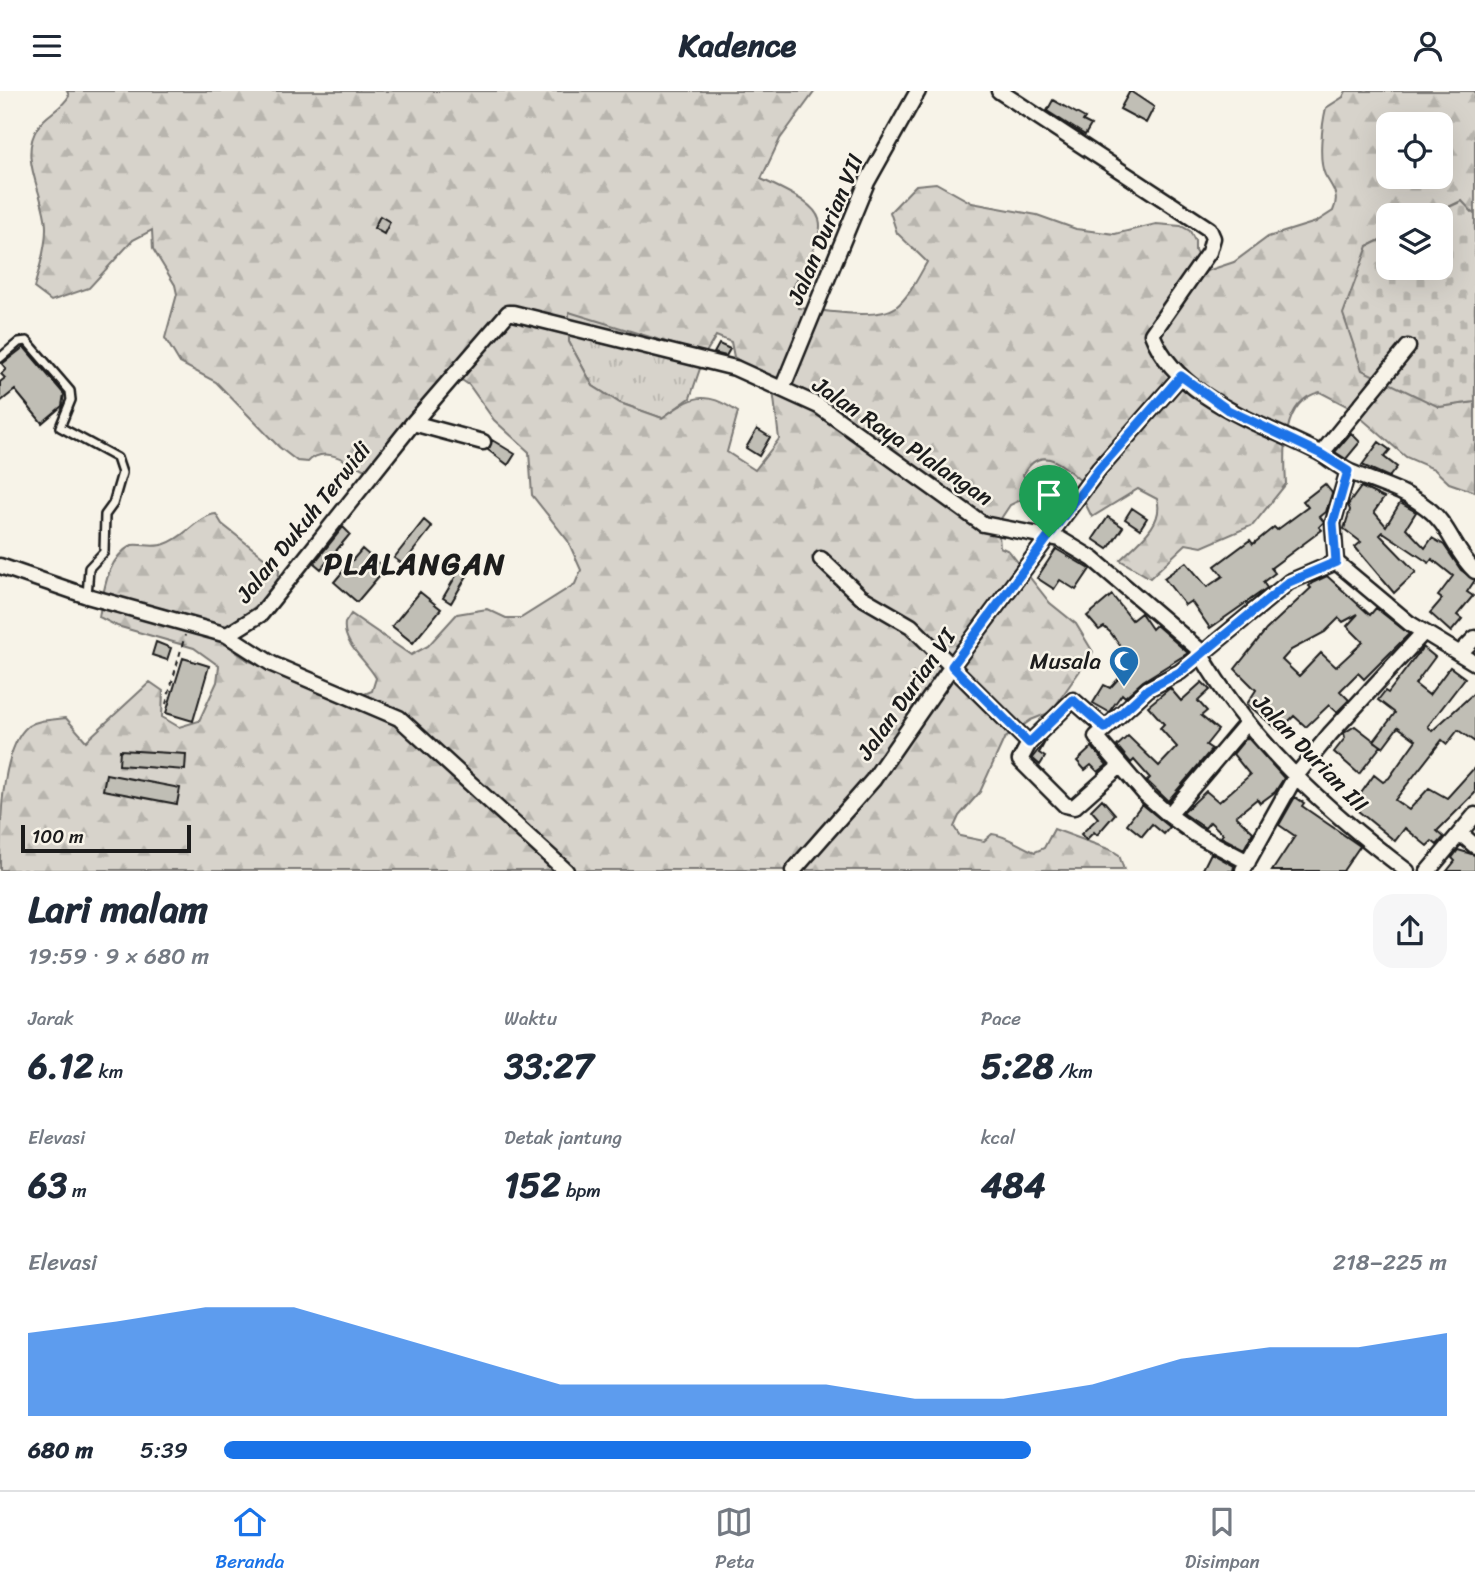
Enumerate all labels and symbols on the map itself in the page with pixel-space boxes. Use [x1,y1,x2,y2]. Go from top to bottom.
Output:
street label: Jalan Durian VII [775,147,876,312]
street label: Jalan Raya Plalangan [803,365,1002,517]
street label: Jalan Dukuh Terwidi [224,432,382,613]
pin [1019,465,1079,537]
district label: PLALANGAN [323,537,507,591]
street label: Jalan Durian VI [845,618,968,770]
place label: Musala [1030,641,1101,682]
mosque icon: Musala [1107,644,1141,688]
street label: Jalan Durian III [1242,683,1379,823]
scale bar [21,821,191,853]

